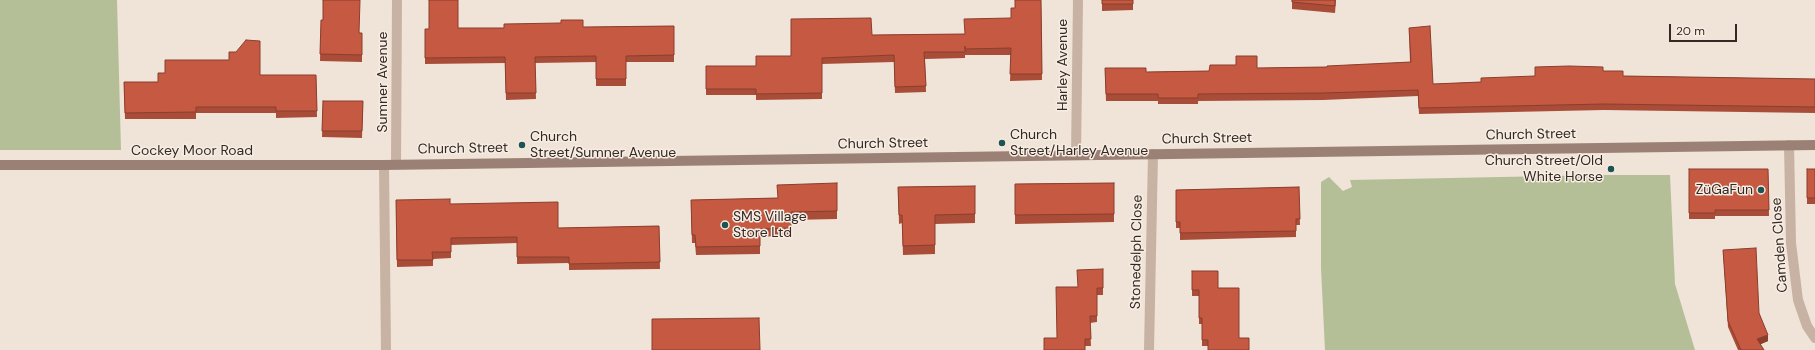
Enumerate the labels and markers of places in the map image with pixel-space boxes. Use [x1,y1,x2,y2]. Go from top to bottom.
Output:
place label: Church Street/Harley Avenue [1010,127,1148,160]
place label: Church Street/Sumner Avenue [530,129,676,162]
marker: Church Street/Harley Avenue [997,138,1007,148]
marker: Church Street/Sumner Avenue [517,140,527,150]
place label: Church Street/Old White Horse [1485,153,1603,186]
marker: Church Street/Old White Horse [1606,164,1616,174]
place label: ZüGaFun [1696,182,1753,198]
marker: ZüGaFun [1756,185,1766,195]
place label: SMS Village Store Ltd [733,209,807,242]
marker: SMS Village Store Ltd [720,220,730,230]

